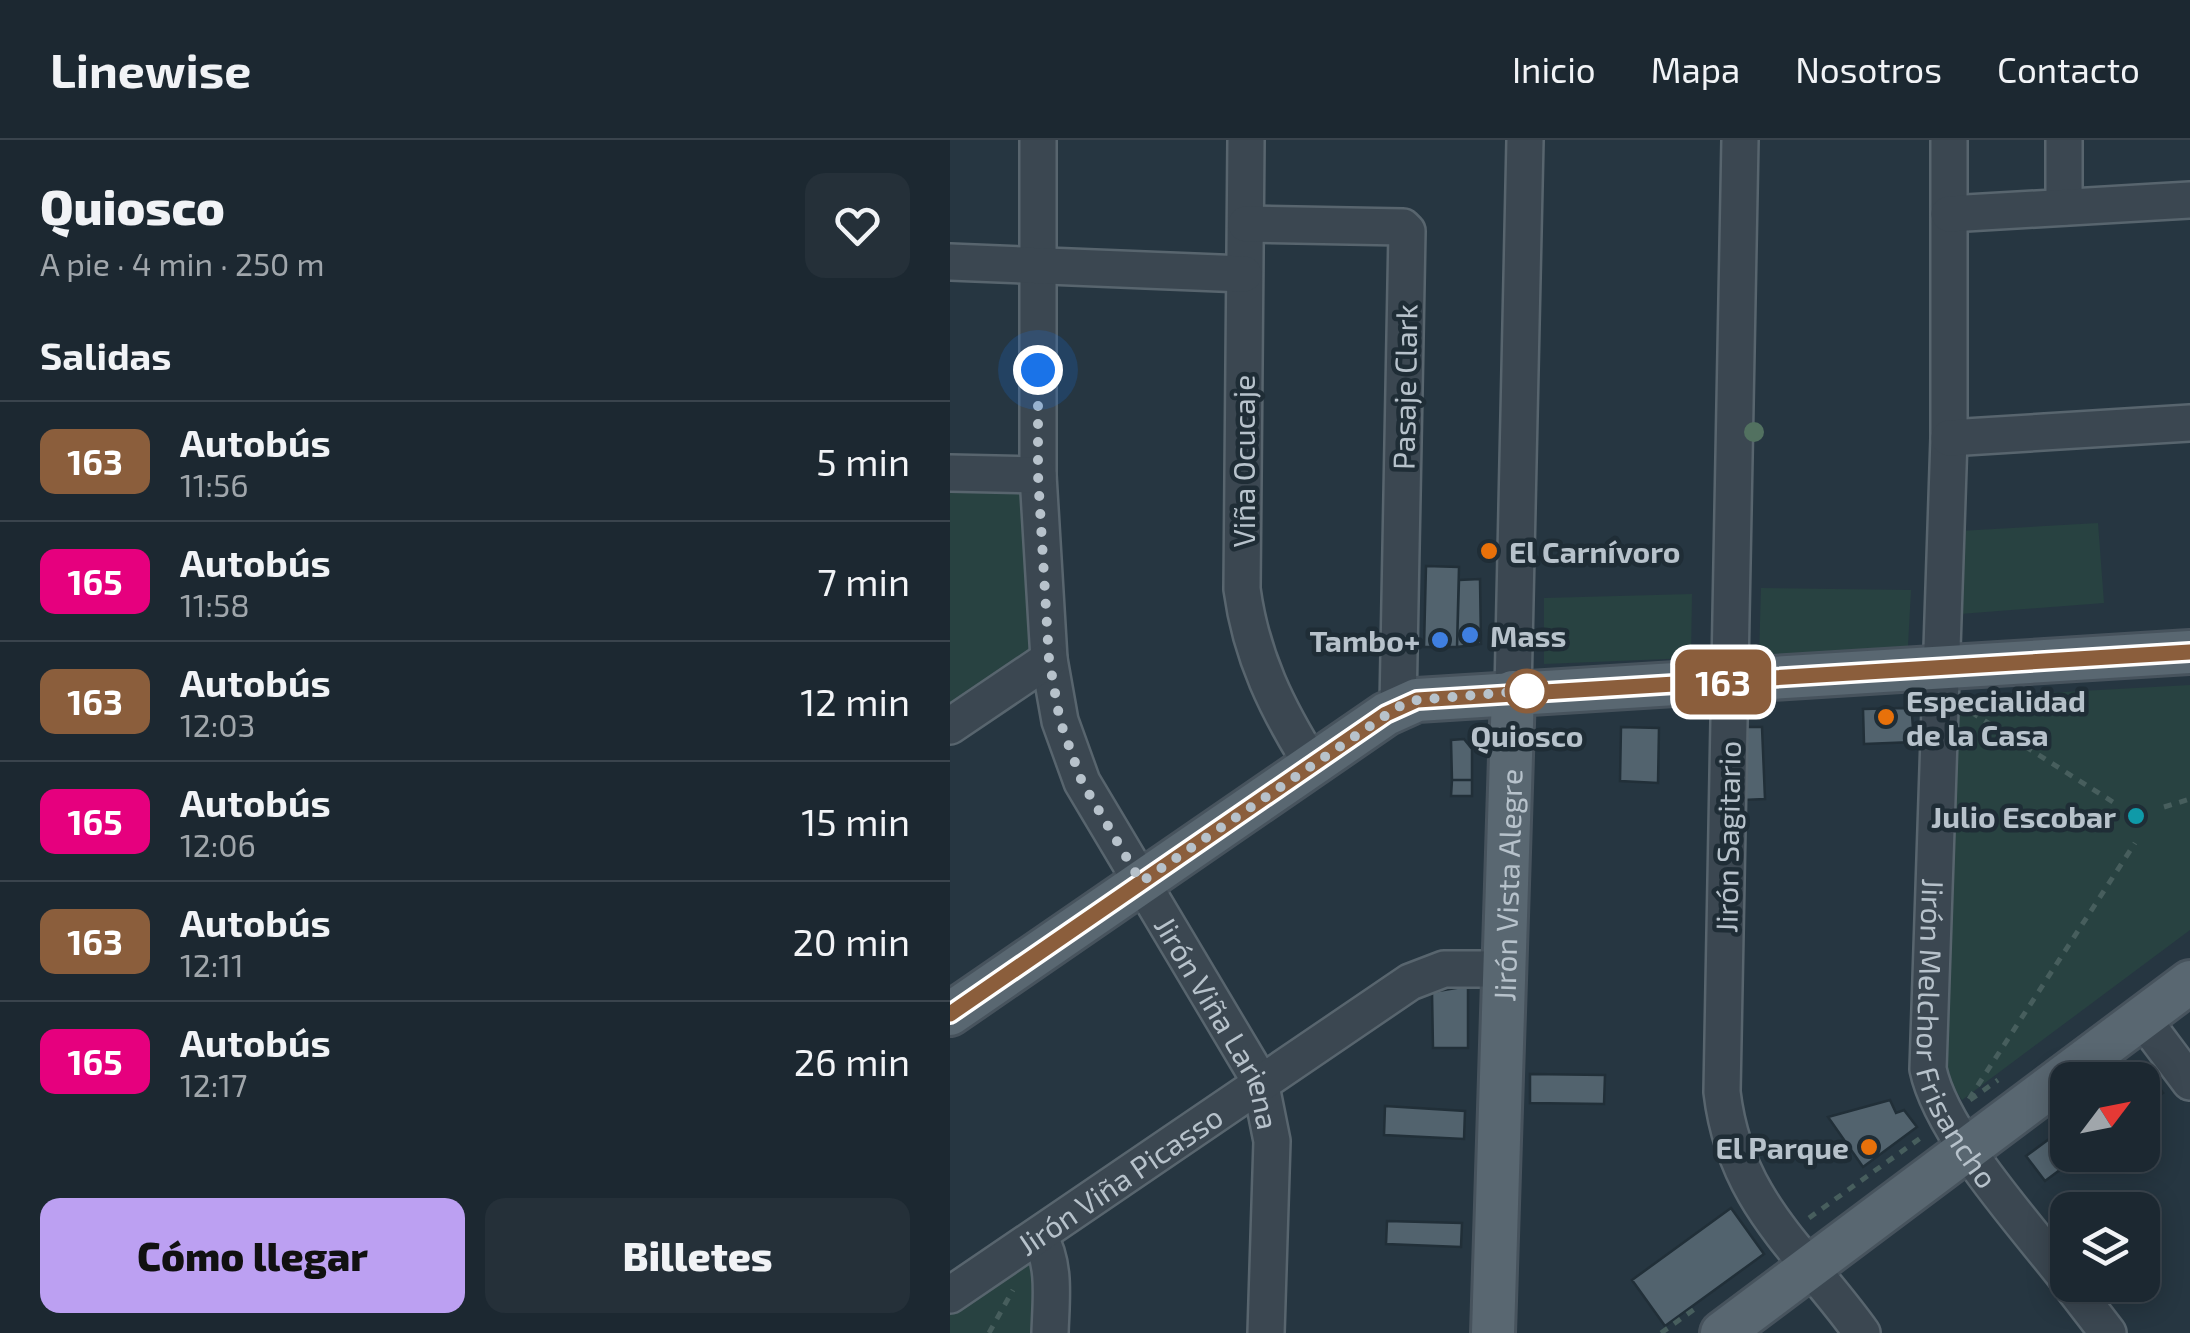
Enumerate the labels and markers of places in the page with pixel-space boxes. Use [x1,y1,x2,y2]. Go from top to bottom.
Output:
place label: El Carnívoro [1509,533,1681,569]
marker: El Carnívoro [1478,540,1500,562]
place label: Mass [1490,617,1566,653]
place label: Tambo+ [1309,622,1420,658]
marker: Mass [1459,624,1481,646]
marker: Tambo+ [1429,629,1451,651]
marker: Quiosco [1506,670,1548,712]
place label: Especialidad de la Casa [1906,682,2086,752]
marker: Especialidad de la Casa [1875,706,1897,728]
place label: Quiosco [1470,717,1584,754]
place label: Julio Escobar [1931,798,2116,834]
marker: Julio Escobar [2125,805,2147,827]
place label: El Parque [1715,1129,1849,1165]
marker: El Parque [1858,1136,1880,1158]

